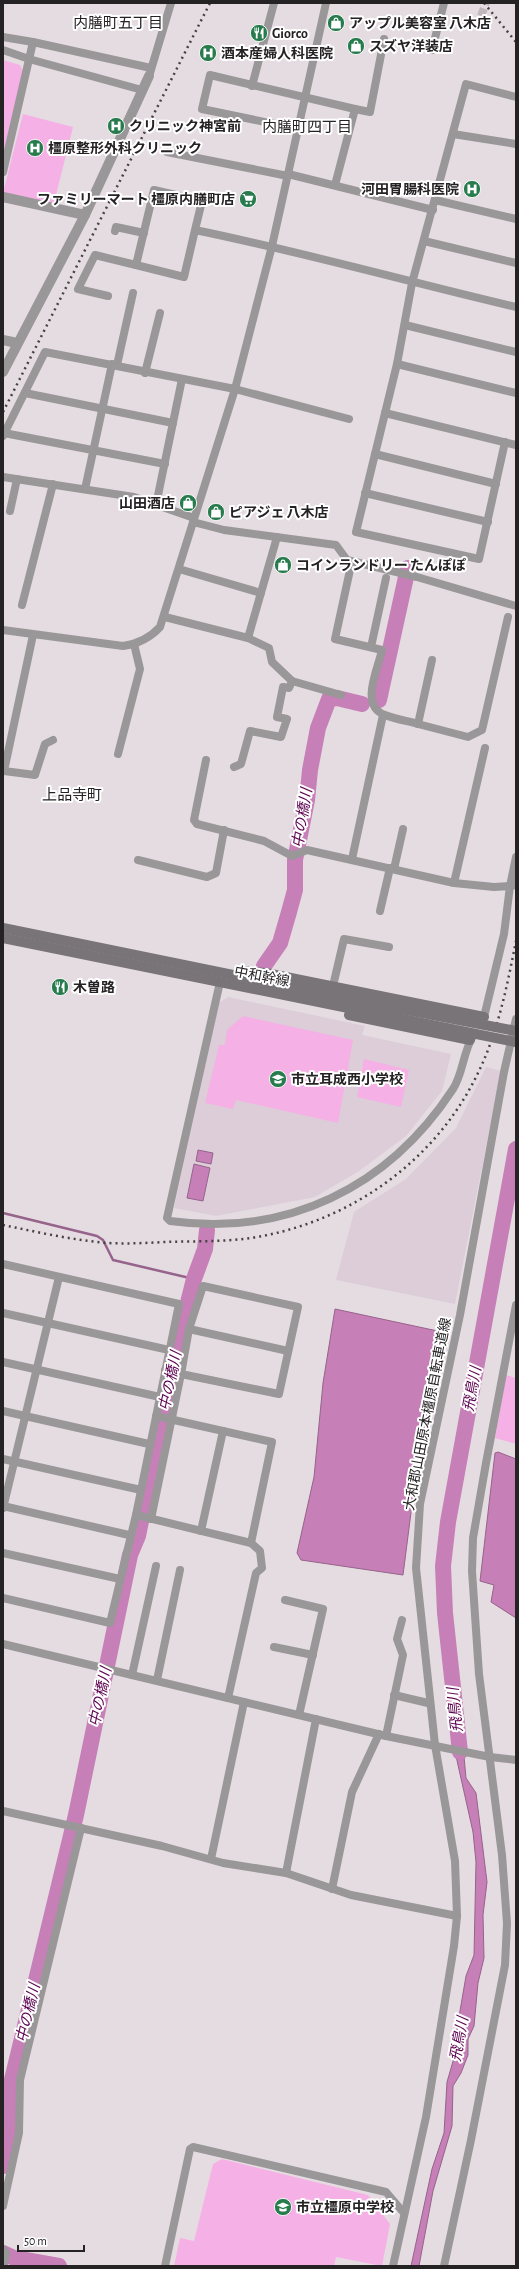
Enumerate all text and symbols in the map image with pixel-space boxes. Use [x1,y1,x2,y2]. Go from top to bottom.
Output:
shop icon: アップル美容室 八木店 [326,13,346,33]
district label: 内膳町五丁目 [73,15,163,31]
place label: アップル美容室 八木店 [349,16,491,31]
restaurant icon: Giorco [249,23,269,43]
place label: Giorco [272,27,308,41]
shop icon: スズヤ洋装店 [346,36,366,56]
place label: スズヤ洋装店 [369,38,453,54]
hospital icon: 酒本産婦人科医院 [198,43,218,63]
place label: 酒本産婦人科医院 [221,46,333,61]
hospital icon: クリニック神宮前 [106,116,126,136]
place label: クリニック神宮前 [129,118,241,134]
district label: 内膳町四丁目 [262,119,352,135]
hospital icon: 橿原整形外科クリニック [25,138,45,158]
place label: 橿原整形外科クリニック [48,140,202,156]
hospital icon: 河田胃腸科医院 [462,179,482,199]
place label: 河田胃腸科医院 [361,182,459,197]
supermarket icon: ファミリーマート 橿原内膳町店 [238,189,258,209]
place label: ファミリーマート 橿原内膳町店 [37,192,235,207]
shop icon: 山田酒店 [178,493,198,513]
place label: 山田酒店 [119,496,175,511]
shop icon: ピアジェ 八木店 [206,502,226,522]
place label: ピアジェ 八木店 [229,505,329,520]
shop icon: コインランドリー たんぽぽ [273,555,293,575]
place label: コインランドリー たんぽぽ [296,558,466,573]
water label: 中の橋川 [289,785,315,849]
district label: 上品寺町 [42,787,102,803]
street label: 中和幹線 [233,964,291,989]
restaurant icon: 木曽路 [50,977,70,997]
place label: 木曽路 [73,979,115,995]
school or university icon: 市立耳成西小学校 [268,1069,288,1089]
place label: 市立耳成西小学校 [291,1071,403,1087]
street label: 大和郡山田原本橿原自転車道線 [401,1316,454,1512]
water label: 中の橋川 [156,1348,184,1412]
water label: 飛鳥川 [460,1363,484,1413]
water label: 中の橋川 [86,1664,114,1728]
water label: 飛鳥川 [444,1685,465,1733]
water label: 中の橋川 [13,1980,43,2044]
water label: 飛鳥川 [447,2013,471,2063]
school or university icon: 市立橿原中学校 [273,2197,293,2217]
place label: 市立橿原中学校 [296,2200,394,2215]
scale bar [18,2227,84,2253]
text: 50 m [24,2235,47,2247]

